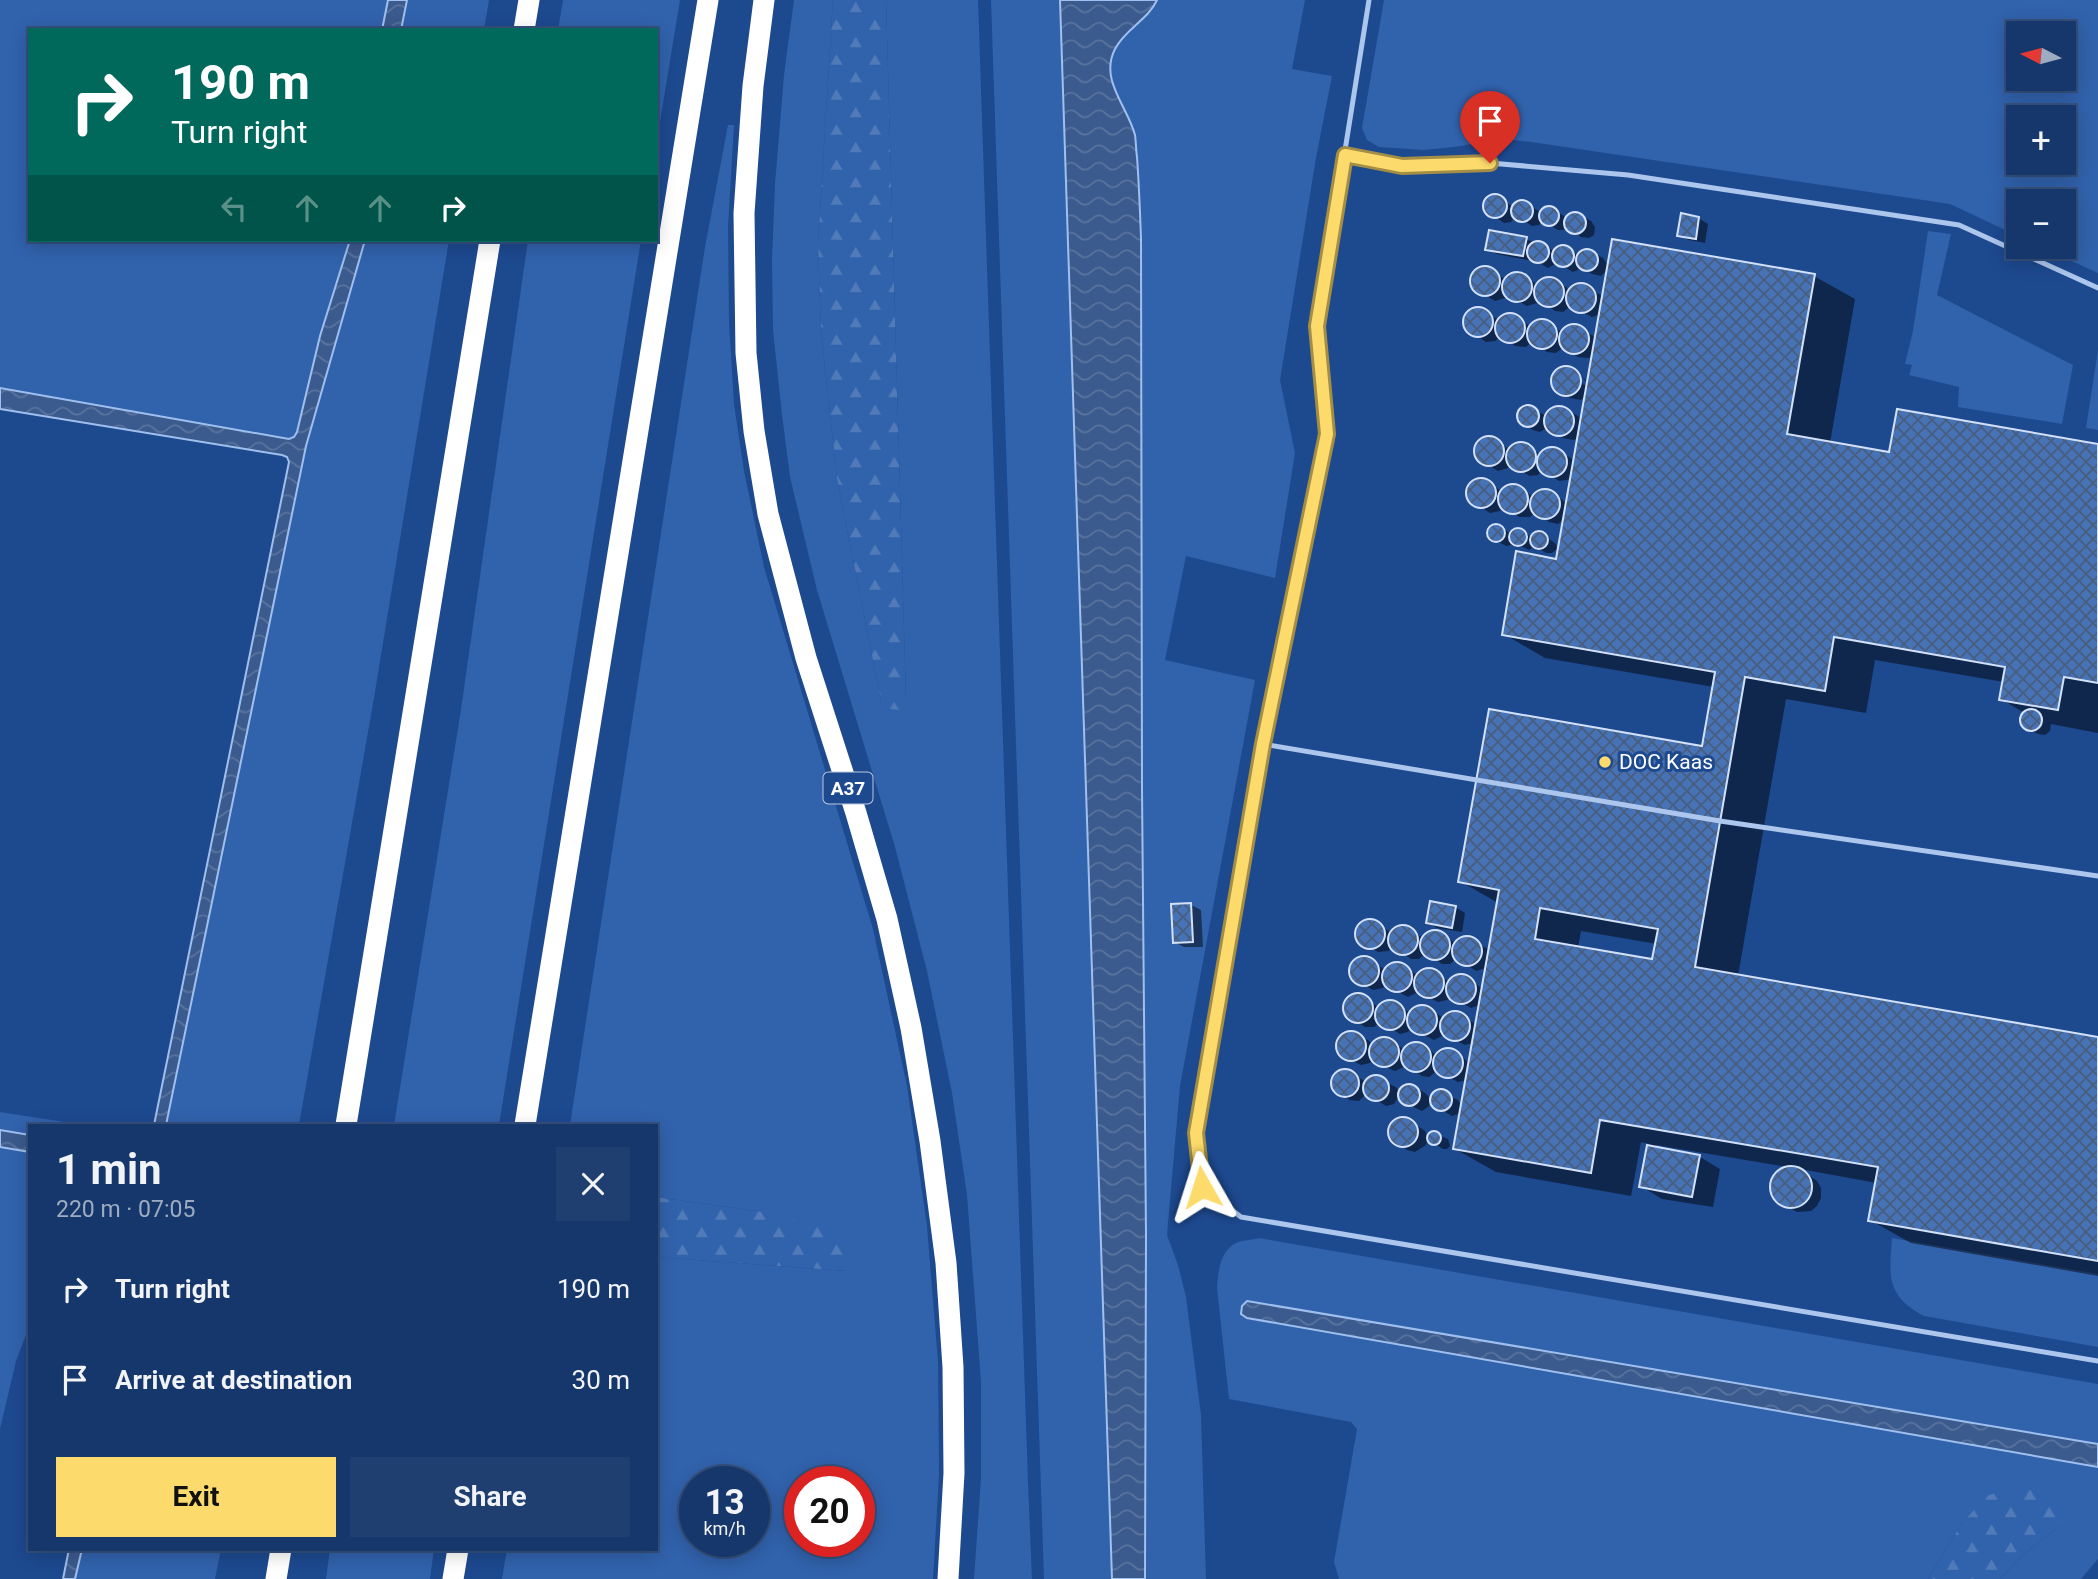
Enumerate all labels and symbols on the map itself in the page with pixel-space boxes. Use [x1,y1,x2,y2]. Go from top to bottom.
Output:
north arrow [2006,21,2076,91]
pin [1460,91,1520,163]
place label: DOC Kaas [1619,750,1713,774]
marker: DOC Kaas [1597,754,1613,770]
road number: A37 [824,772,872,804]
position arrow [1165,1150,1239,1224]
speed limit sign: 20 [784,1466,875,1557]

